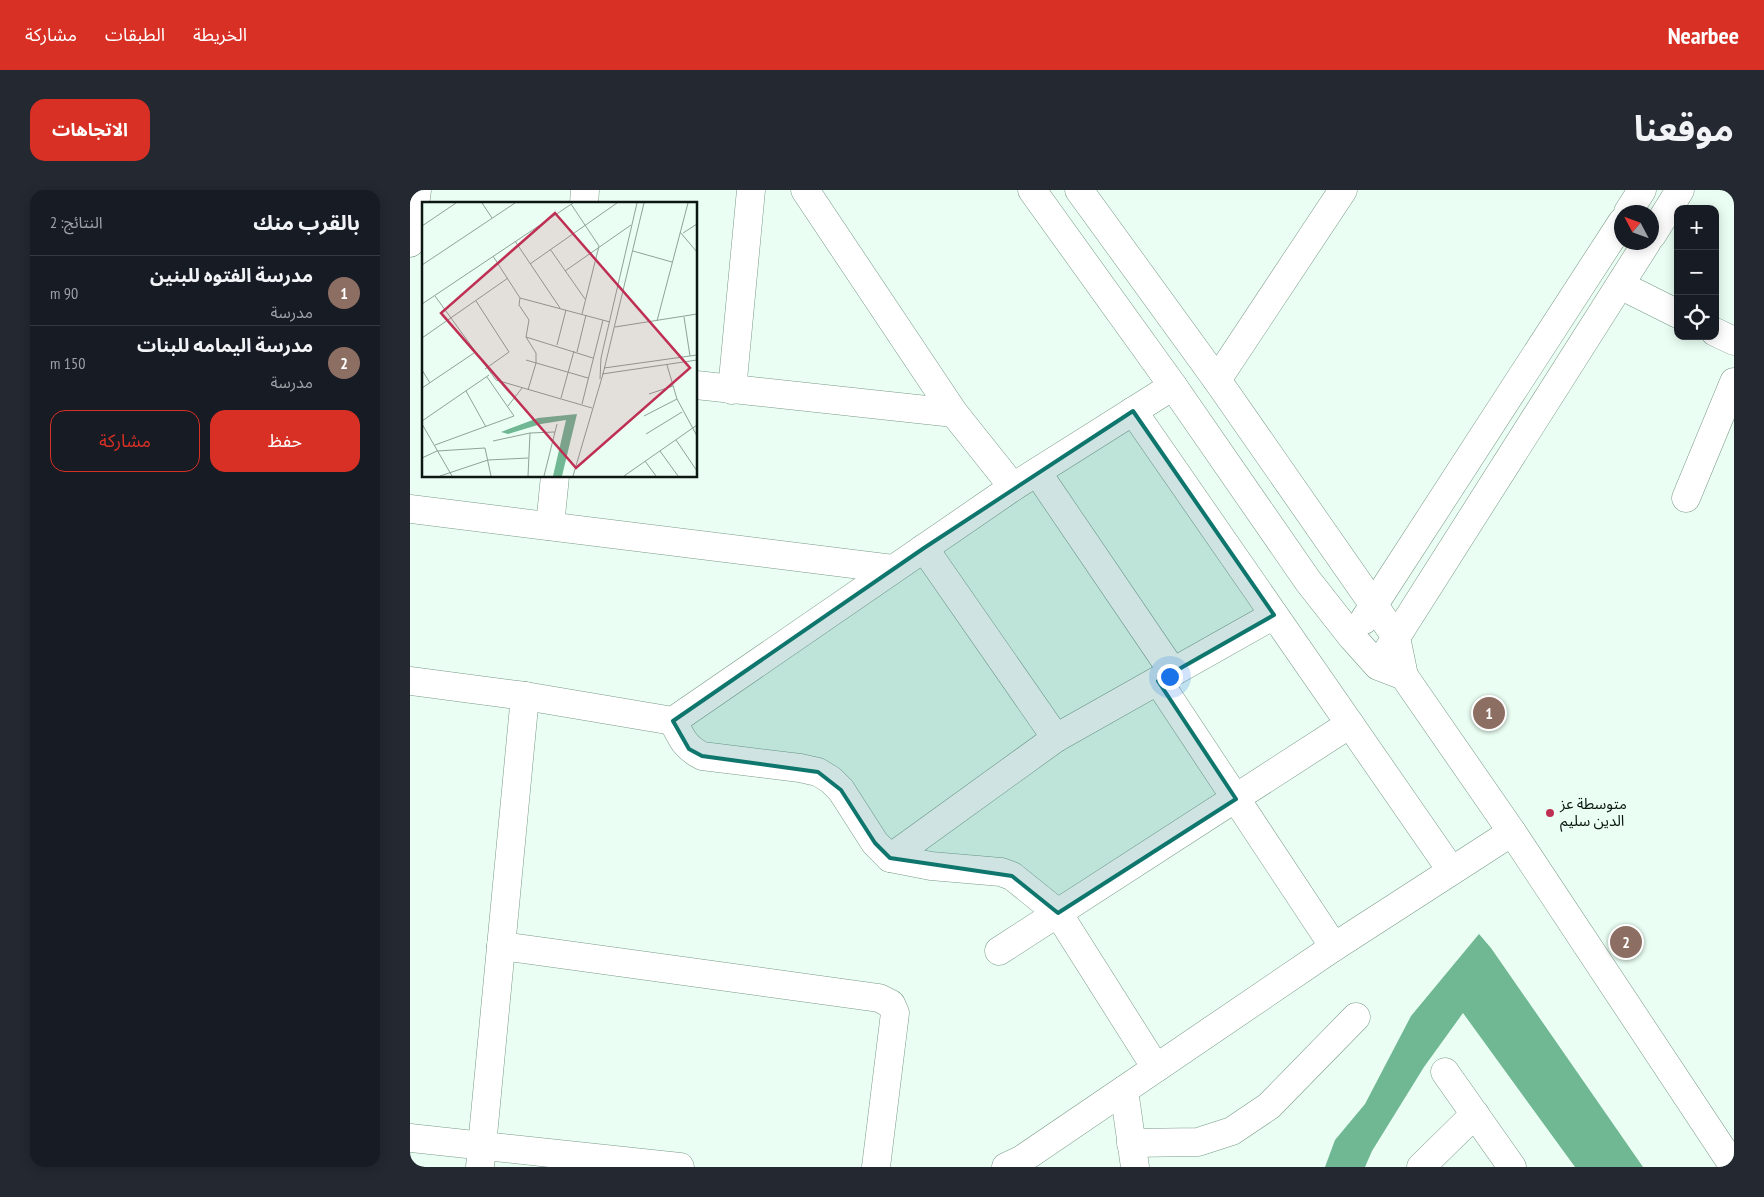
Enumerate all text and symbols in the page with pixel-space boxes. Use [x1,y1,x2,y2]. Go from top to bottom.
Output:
text: Nearbee [1668,20,1739,51]
text: مشاركة [25,23,77,46]
text: الطبقات [105,23,165,46]
text: الخريطة [193,23,247,46]
button: الاتجاهات [30,99,150,161]
text: موقعنا [1634,105,1734,151]
inset map [422,202,698,478]
north arrow [1614,205,1659,250]
map controls [1674,205,1719,340]
button: + [1674,205,1719,250]
text: بالقرب منك [253,209,360,236]
text: النتائج: 2 [50,212,103,232]
button: − [1674,250,1719,295]
text: مدرسة الفتوه للبنين [150,263,313,287]
text: 90 m [50,283,78,303]
text: 1 [340,283,348,303]
button: locate [1674,295,1719,340]
text: مدرسة [270,302,313,322]
text: مدرسة اليمامه للبنات [137,333,313,357]
text: 150 m [50,353,85,373]
text: 2 [340,353,348,373]
text: مدرسة [270,372,313,392]
button: مشاركة [50,410,200,472]
button: حفظ [210,410,360,472]
your location [1157,664,1183,690]
pin: 1 [1473,694,1505,732]
place label: متوسطة عز الدين سليم [1559,794,1627,832]
marker: متوسطة عز الدين سليم [1544,807,1556,819]
pin: 2 [1610,923,1642,961]

